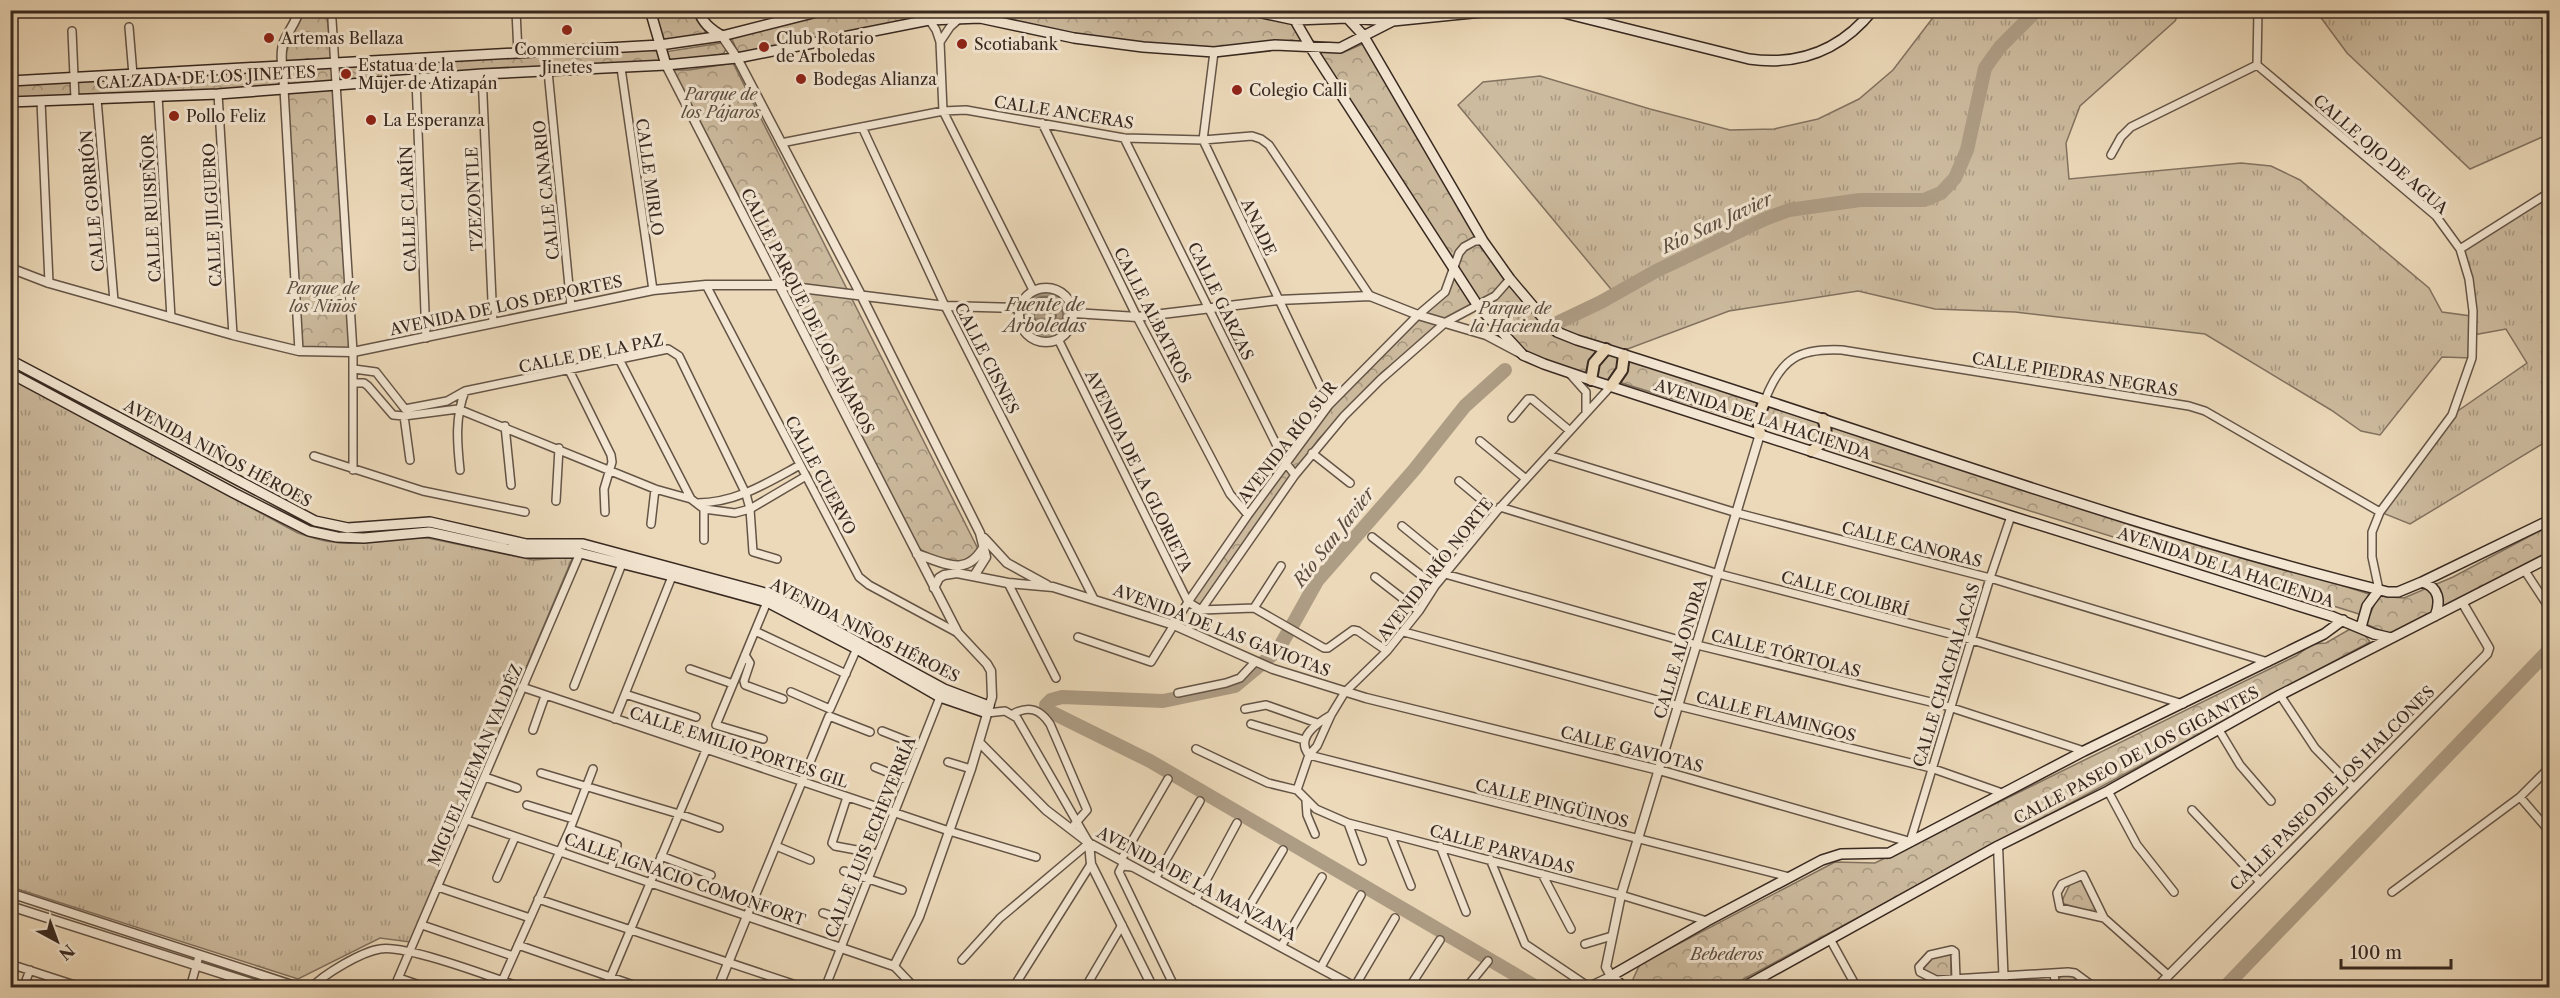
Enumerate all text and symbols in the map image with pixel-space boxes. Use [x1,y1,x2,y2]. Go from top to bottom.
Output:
marker: Commercium Jinetes [560,23,574,37]
place label: Artemas Bellaza [280,28,404,48]
place label: Club Rotario de Arboledas [776,28,875,66]
marker: Artemas Bellaza [262,31,276,45]
place label: Scotiabank [974,34,1059,54]
marker: Scotiabank [955,37,969,51]
place label: Commercium Jinetes [514,39,620,77]
marker: Club Rotario de Arboledas [757,40,771,54]
place label: Estatua de la Mujer de Atizapán [358,55,497,93]
street label: CALZADA DE LOS JINETES [96,61,316,93]
marker: Estatua de la Mujer de Atizapán [339,67,353,81]
place label: Bodegas Alianza [813,69,937,89]
marker: Bodegas Alianza [794,72,808,86]
place label: Colegio Calli [1249,80,1348,100]
marker: Colegio Calli [1230,83,1244,97]
park label: Parque de los Pájaros [681,84,761,122]
street label: CALLE OJO DE AGUA [2309,90,2453,219]
street label: CALLE ANCERAS [993,91,1135,133]
place label: Pollo Feliz [186,106,266,126]
marker: Pollo Feliz [167,109,181,123]
place label: La Esperanza [383,110,485,130]
marker: La Esperanza [364,113,378,127]
street label: CALLE MIRLO [632,117,668,237]
street label: CALLE CANARIO [529,119,563,261]
street label: CALLE GORRIÓN [76,129,108,273]
street label: CALLE RUISEÑOR [136,132,165,283]
street label: CALLE JILGUERO [198,143,226,287]
street label: CALLE CLARÍN [396,146,420,272]
street label: TZEZONTLE [461,146,487,252]
street label: CALLE PARQUE DE LOS PÁJAROS [737,185,879,437]
water label: Río San Javier [1656,187,1777,259]
street label: ANADE [1237,194,1281,259]
street label: CALLE GARZAS [1184,239,1258,363]
street label: CALLE ALBATROS [1110,244,1196,386]
street label: AVENIDA DE LOS DEPORTES [387,271,624,340]
park label: Parque de los Niños [285,278,360,316]
water label: Fuente de Arboledas [1001,294,1087,337]
park label: Parque de la Hacienda [1470,298,1560,336]
street label: CALLE CISNES [950,299,1024,417]
street label: CALLE DE LA PAZ [517,329,665,377]
street label: CALLE PIEDRAS NEGRAS [1971,348,2179,400]
street label: AVENIDA DE LA GLORIETA [1081,366,1197,576]
street label: AVENIDA DE LA HACIENDA [1651,374,1875,464]
street label: AVENIDA RÍO SUR [1233,376,1342,508]
street label: AVENIDA NIÑOS HÉROES [120,394,316,511]
street label: CALLE CUERVO [781,412,861,538]
water label: Río San Javier [1287,482,1381,593]
street label: AVENIDA RÍO NORTE [1372,493,1497,645]
street label: CALLE CANORAS [1840,517,1984,571]
street label: AVENIDA DE LA HACIENDA [2114,522,2338,612]
street label: CALLE COLIBRÍ [1779,566,1911,620]
street label: AVENIDA NIÑOS HÉROES [766,572,963,687]
street label: CALLE ALONDRA [1649,576,1711,721]
street label: AVENIDA DE LAS GAVIOTAS [1110,579,1333,681]
street label: CALLE CHACHALACAS [1908,581,1984,769]
street label: CALLE TÓRTOLAS [1709,625,1863,681]
street label: MIGUEL ALEMÁN VALDÉZ [423,661,527,869]
street label: CALLE PASEO DE LOS HALCONES [2225,681,2439,895]
street label: CALLE PASEO DE LOS GIGANTES [2010,682,2262,828]
street label: CALLE FLAMINGOS [1694,686,1858,746]
street label: CALLE EMILIO PORTES GIL [627,702,851,792]
street label: CALLE GAVIOTAS [1558,722,1706,776]
street label: CALLE LUIS ECHEVERRÍA [820,733,920,940]
street label: CALLE PINGÜINOS [1473,774,1631,832]
street label: CALLE PARVADAS [1427,820,1577,878]
street label: AVENIDA DE LA MANZANA [1093,821,1301,945]
street label: CALLE IGNACIO COMONFORT [562,828,808,930]
north arrow [27,911,87,971]
scale bar [2341,932,2450,970]
text: N [55,940,79,964]
text: 100 m [2350,942,2402,964]
park label: Bebederos [1688,944,1764,964]

